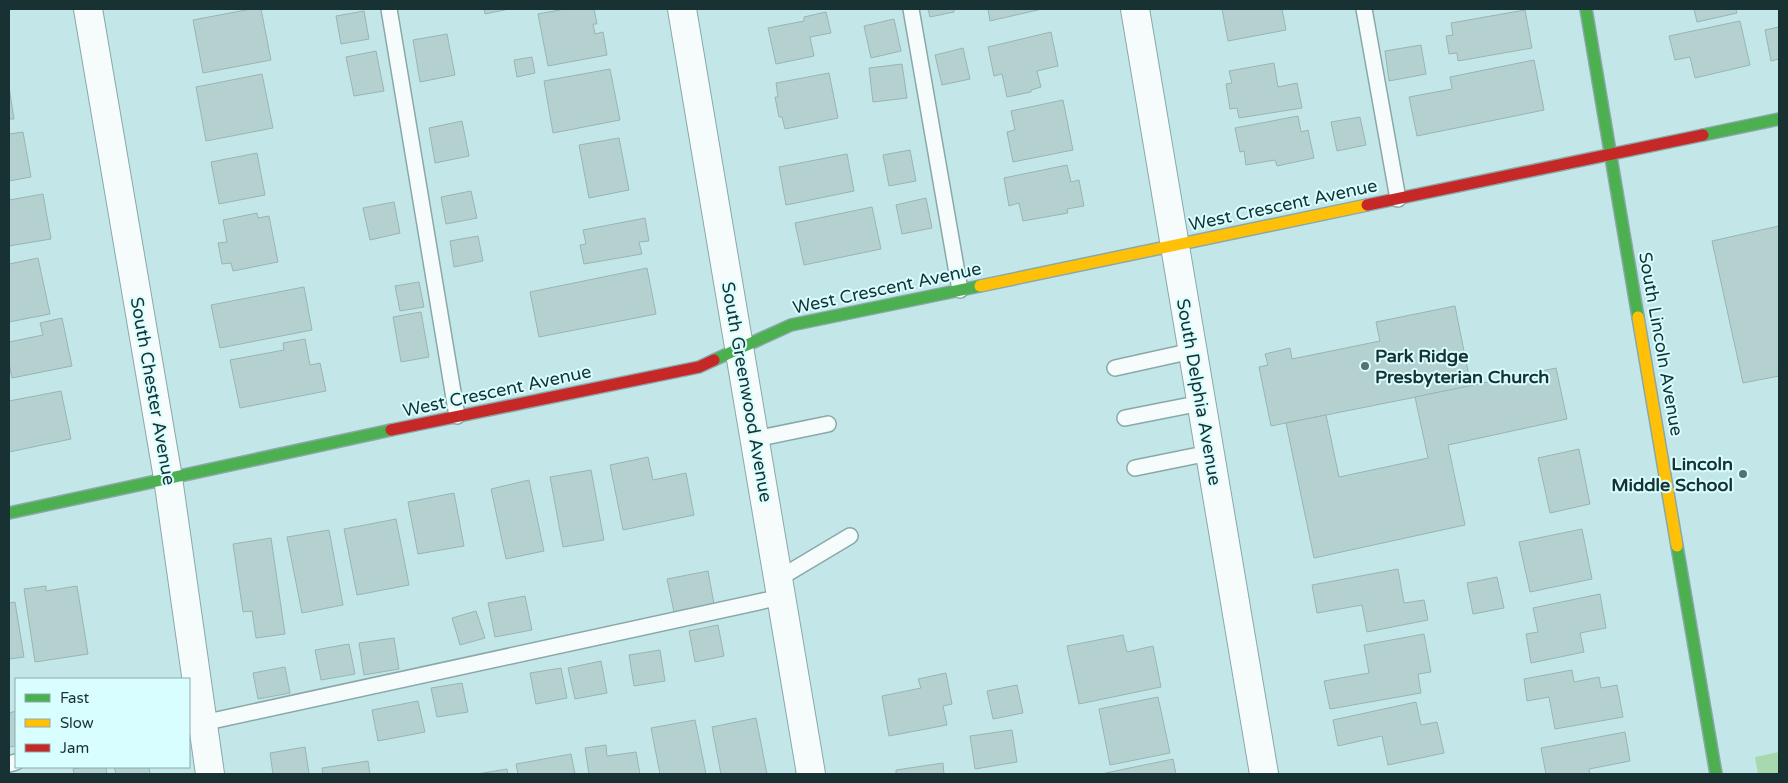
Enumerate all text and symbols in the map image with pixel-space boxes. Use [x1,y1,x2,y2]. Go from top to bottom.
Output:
street label: West Crescent Avenue [1187,174,1379,236]
street label: South Lincoln Avenue [1634,250,1688,438]
street label: West Crescent Avenue [791,257,983,319]
street label: South Greenwood Avenue [717,280,777,504]
street label: South Chester Avenue [126,295,180,487]
street label: South Delphia Avenue [1172,297,1226,487]
place label: Park Ridge Presbyterian Church [1375,345,1549,388]
street label: West Crescent Avenue [401,360,593,422]
marker: Park Ridge Presbyterian Church [1359,360,1371,372]
place label: Lincoln Middle School [1611,453,1733,496]
marker: Lincoln Middle School [1737,468,1749,480]
legend [15,678,190,768]
text: Fast [60,689,90,707]
text: Slow [60,714,94,732]
text: Jam [60,739,89,757]

